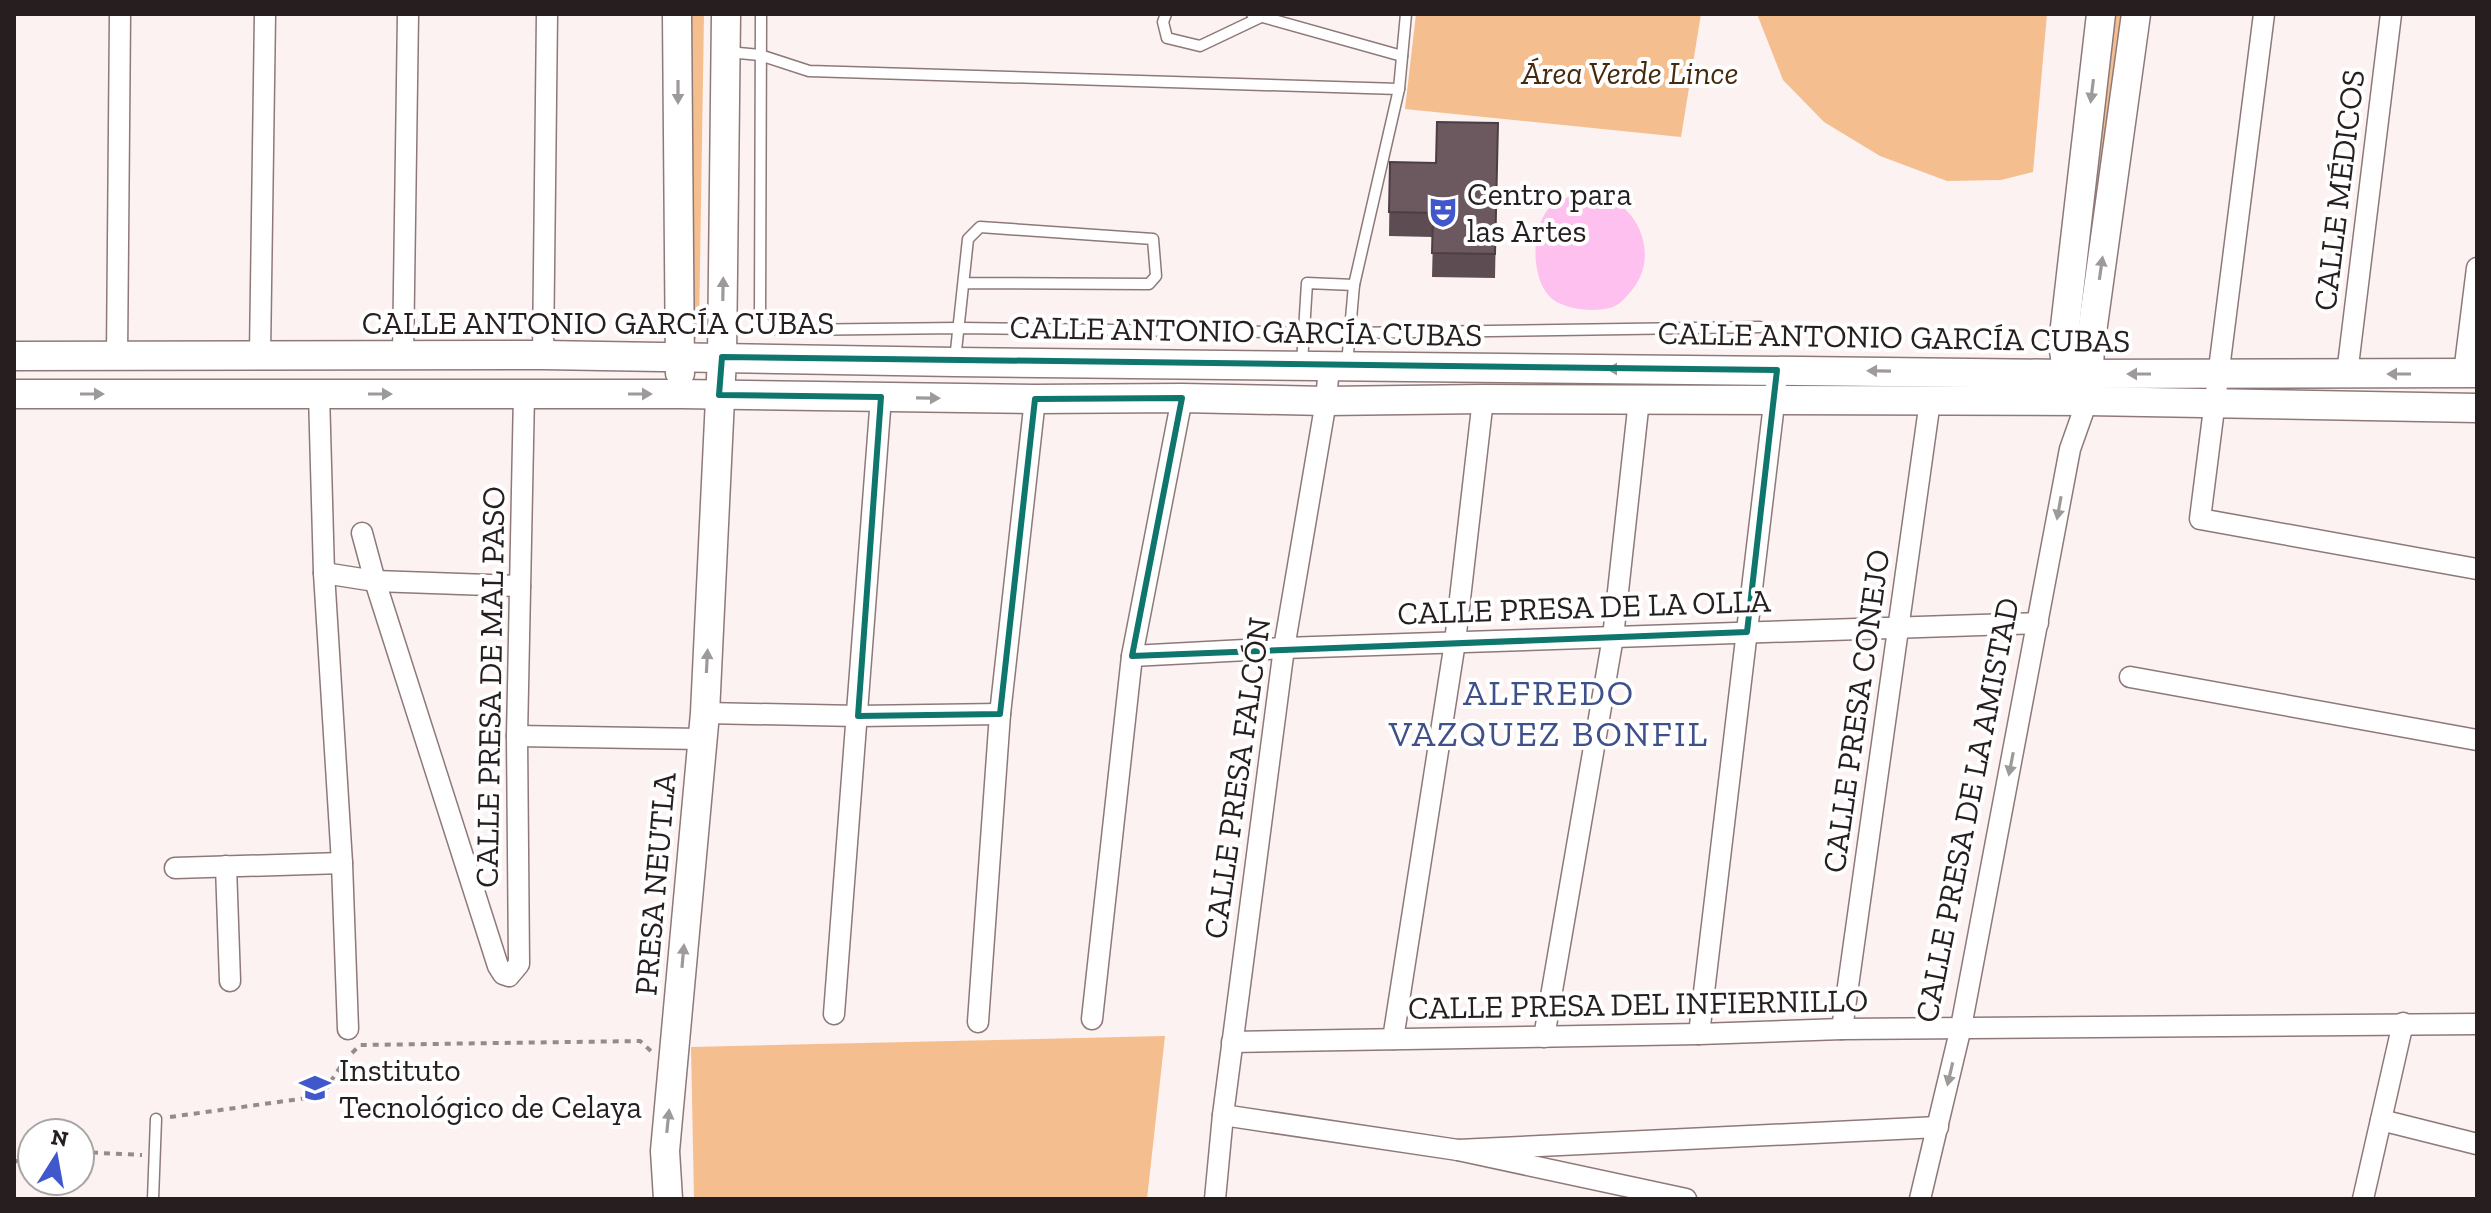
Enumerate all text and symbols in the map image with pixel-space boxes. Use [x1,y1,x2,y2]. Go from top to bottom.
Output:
park label: Área Verde Lince [1520,54,1739,92]
street label: CALLE MÉDICOS [2305,67,2373,313]
one-way arrow [2086,79,2099,104]
one-way arrow [672,80,684,105]
place label: Centro para las Artes [1467,175,1632,250]
theatre icon: Centro para las Artes [1426,195,1460,229]
one-way arrow [2095,255,2108,280]
one-way arrow [717,276,729,301]
street label: CALLE ANTONIO GARCÍA CUBAS [362,304,834,342]
street label: CALLE ANTONIO GARCÍA CUBAS [1009,308,1483,354]
street label: CALLE ANTONIO GARCÍA CUBAS [1657,314,2131,360]
one-way arrow [1606,362,1631,375]
one-way arrow [1866,365,1891,377]
one-way arrow [2126,368,2151,380]
one-way arrow [2386,368,2411,380]
one-way arrow [80,388,105,400]
one-way arrow [368,388,393,400]
one-way arrow [628,388,653,400]
one-way arrow [916,392,941,404]
street label: CALLE PRESA DE MAL PASO [467,486,513,888]
one-way arrow [2052,496,2064,521]
street label: CALLE PRESA CONEJO [1814,547,1898,875]
street label: CALLE PRESA DE LA OLLA [1397,581,1772,633]
street label: CALLE PRESA DE LA AMISTAD [1907,594,2027,1026]
street label: CALLE PRESA FALCÓN [1196,615,1278,941]
one-way arrow [701,648,714,673]
district label: ALFREDO VAZQUEZ BONFIL [1388,671,1709,755]
one-way arrow [2005,752,2017,777]
street label: PRESA NEUTLA [626,771,684,997]
one-way arrow [677,943,690,968]
street label: CALLE PRESA DEL INFIERNILLO [1408,981,1868,1027]
place label: Instituto Tecnológico de Celaya [339,1051,642,1126]
one-way arrow [1943,1062,1956,1087]
school or university icon: Instituto Tecnológico de Celaya [298,1071,332,1105]
one-way arrow [662,1108,675,1133]
north arrow [16,1117,96,1197]
text: N [49,1123,71,1153]

